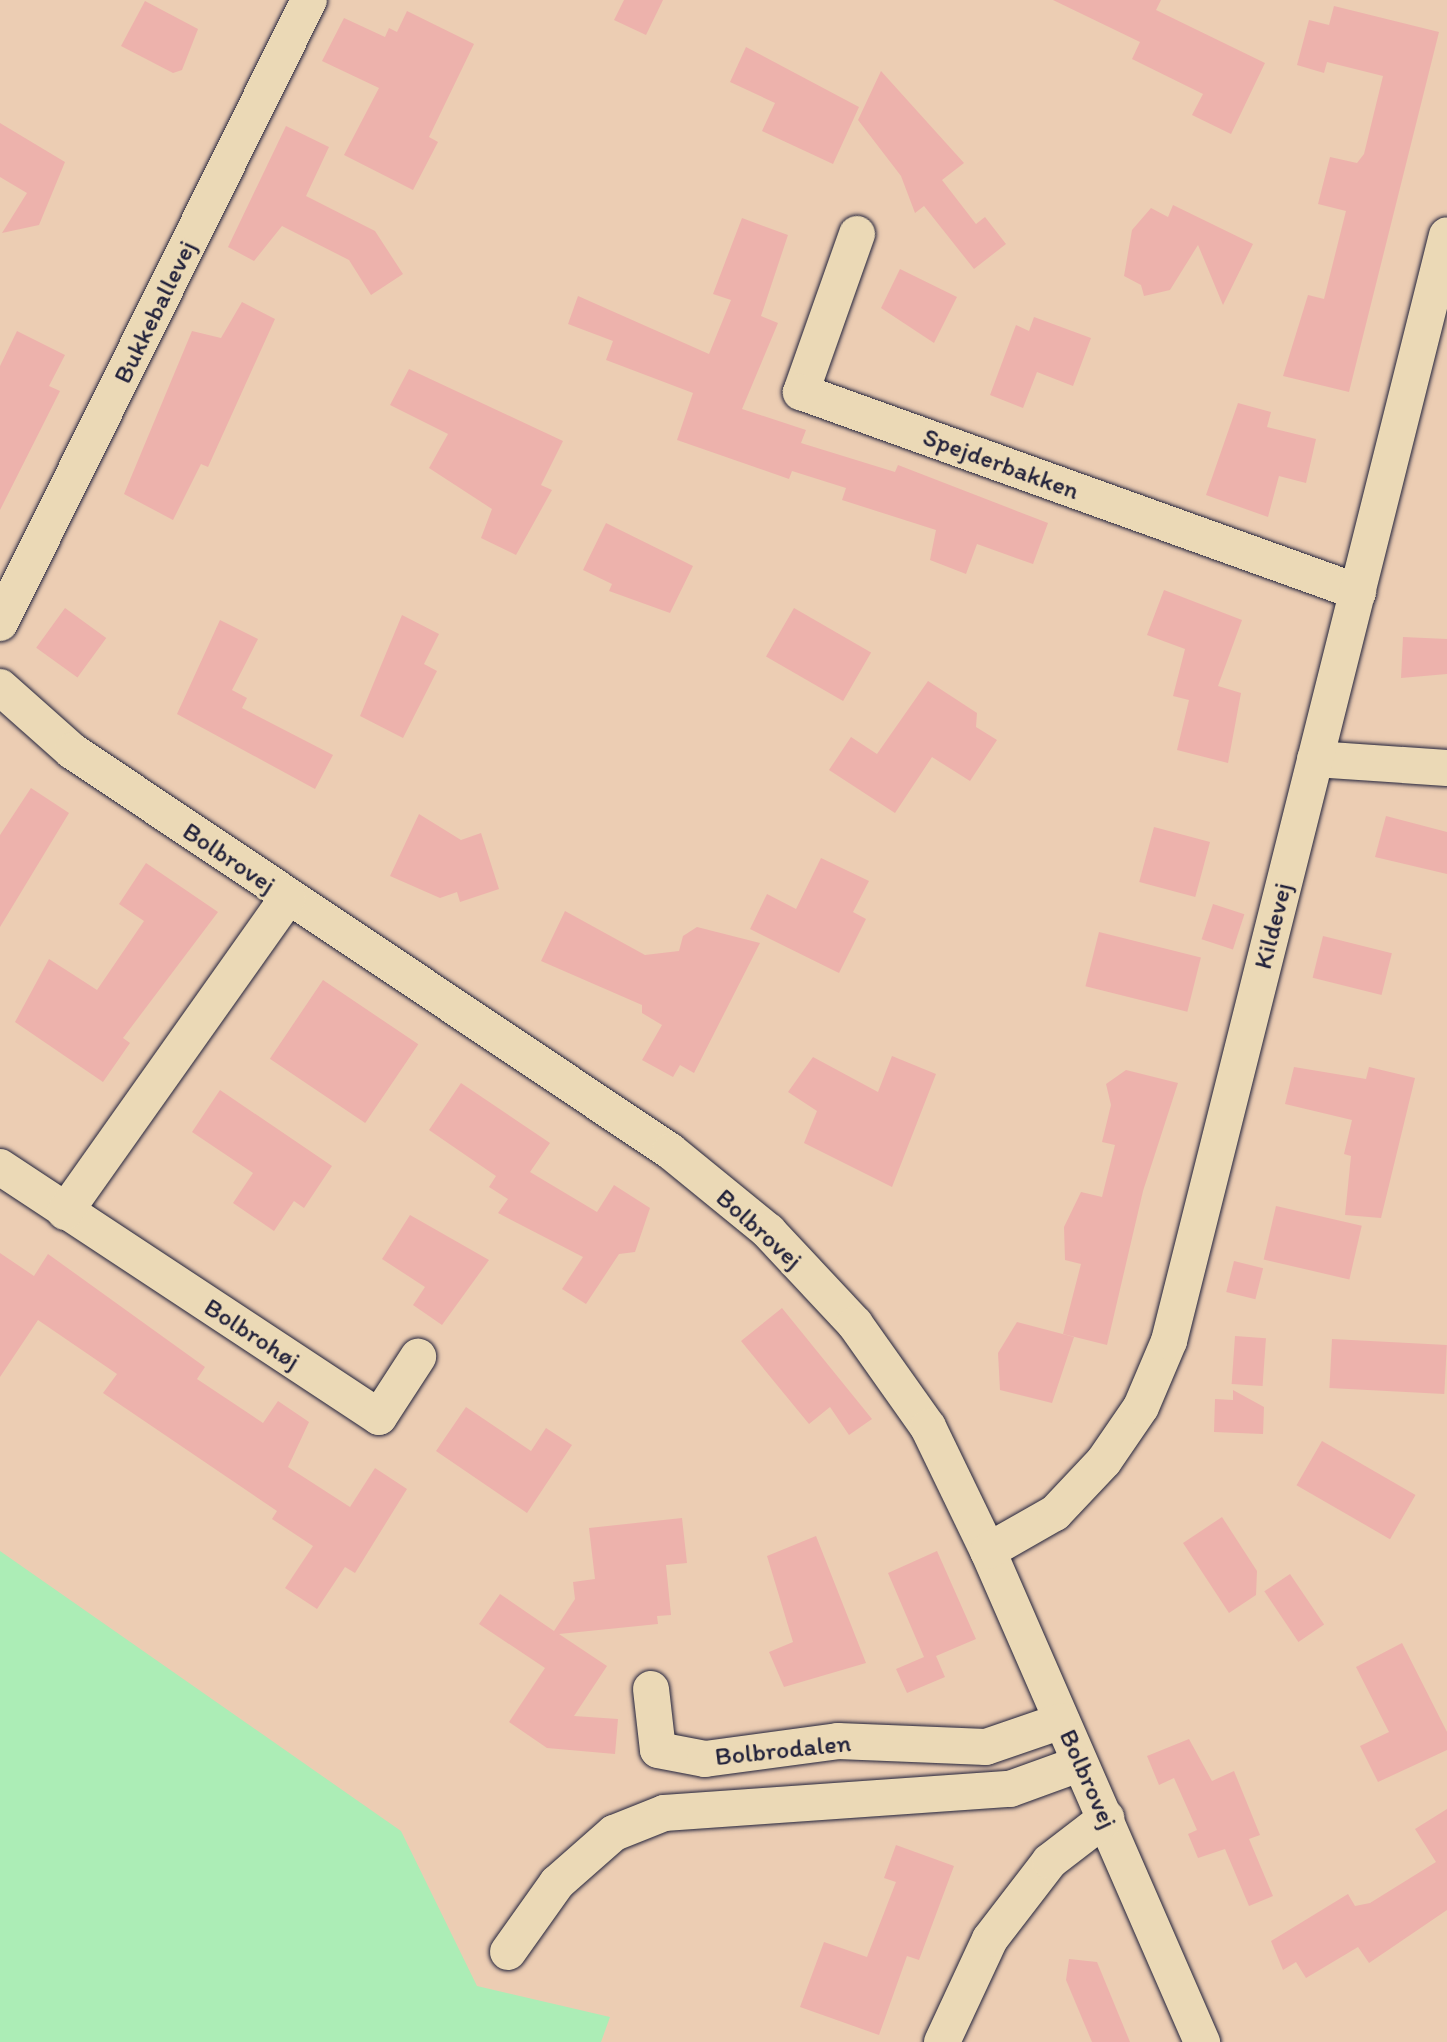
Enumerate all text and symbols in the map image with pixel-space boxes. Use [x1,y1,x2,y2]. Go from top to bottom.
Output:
street label: Bukkeballevej [107,235,203,389]
street label: Spejderbakken [919,421,1083,507]
street label: Bolbrovej [177,816,281,900]
street label: Kildevej [1247,880,1299,972]
street label: Bolbrovej [709,1182,809,1276]
street label: Bolbrohøj [198,1291,306,1377]
street label: Bolbrovej [1052,1724,1124,1834]
street label: Bolbrodalen [713,1727,853,1773]

